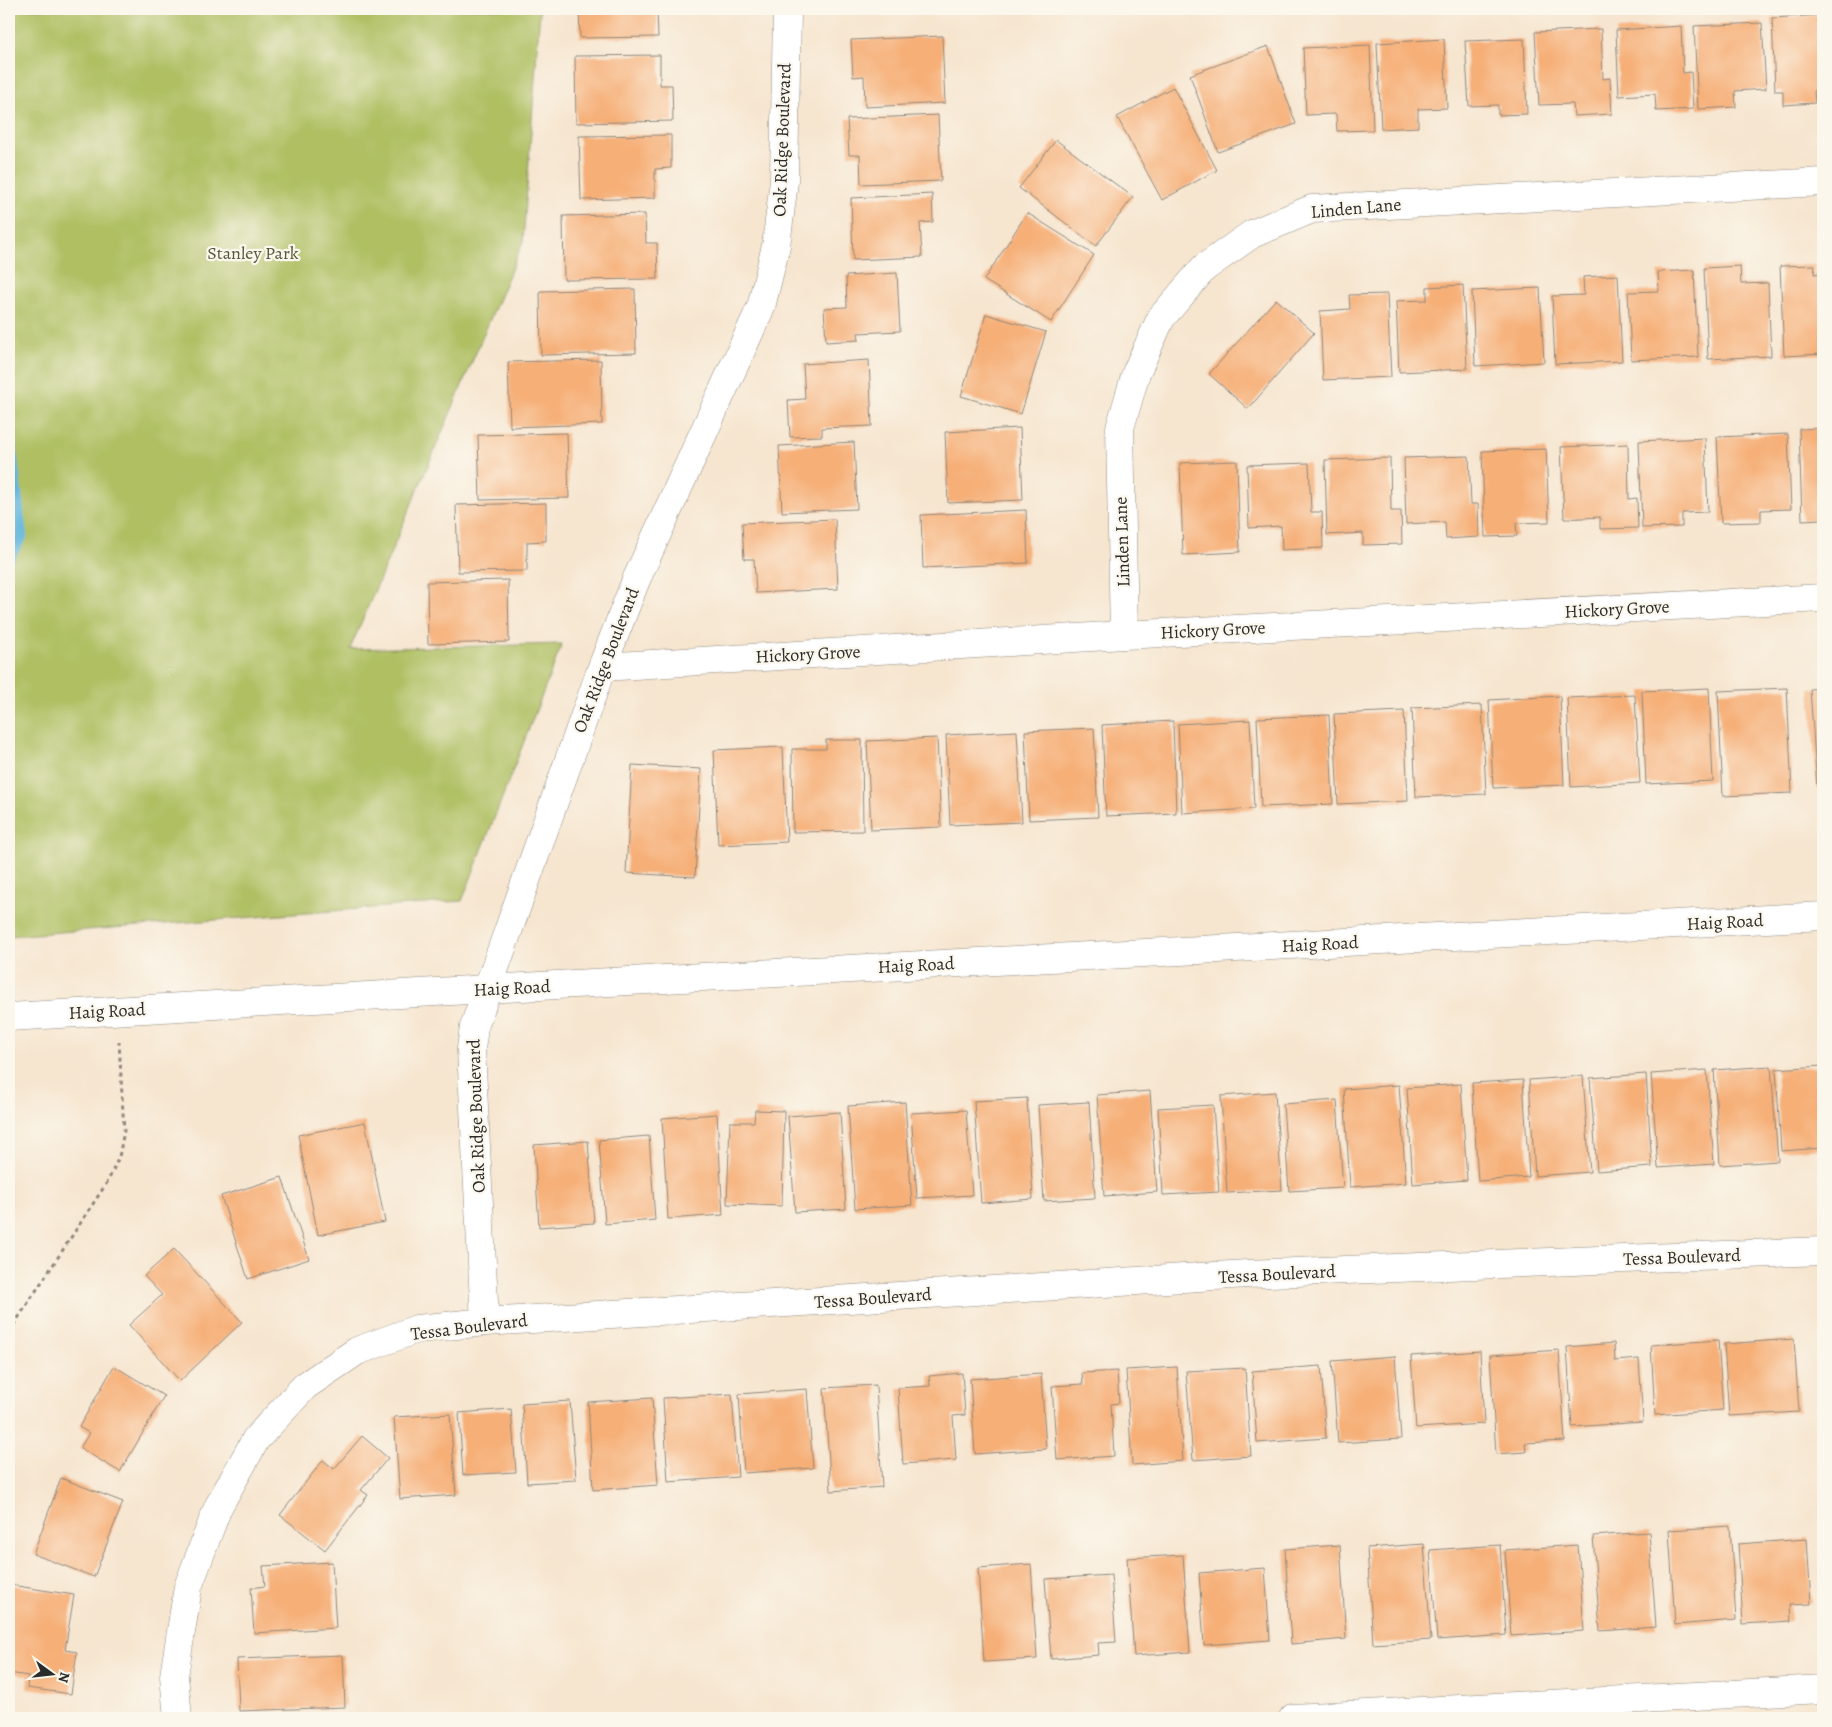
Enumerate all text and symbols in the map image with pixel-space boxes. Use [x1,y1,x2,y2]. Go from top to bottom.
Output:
street label: Oak Ridge Boulevard [767,62,797,217]
street label: Linden Lane [1310,192,1402,224]
park label: Stanley Park [207,241,299,265]
street label: Linden Lane [1108,496,1136,588]
street label: Oak Ridge Boulevard [567,584,645,736]
street label: Hickory Grove [1564,594,1670,624]
street label: Hickory Grove [1160,615,1266,645]
street label: Hickory Grove [755,639,861,669]
street label: Haig Road [1686,908,1764,936]
street label: Haig Road [1281,930,1359,958]
street label: Haig Road [877,951,955,979]
street label: Haig Road [473,974,551,1002]
street label: Haig Road [68,997,146,1025]
street label: Oak Ridge Boulevard [461,1038,491,1193]
street label: Tessa Boulevard [1623,1243,1741,1271]
street label: Tessa Boulevard [1218,1259,1337,1289]
street label: Tessa Boulevard [814,1282,933,1314]
street label: Tessa Boulevard [409,1308,529,1346]
north arrow [28,1650,78,1700]
text: N [54,1670,75,1685]

